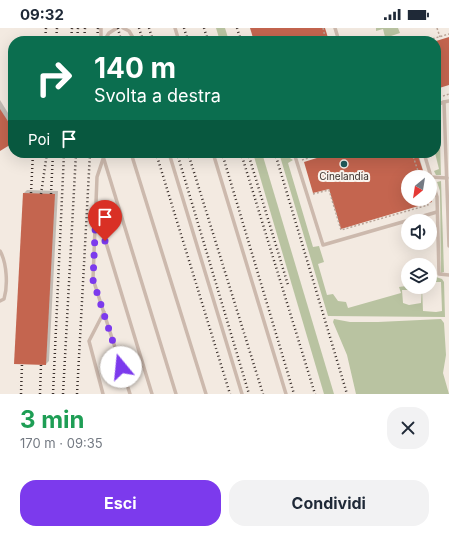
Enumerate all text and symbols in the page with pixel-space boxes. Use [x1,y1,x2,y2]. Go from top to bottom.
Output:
text: 09:32 [20,5,64,24]
text: 140 m [94,51,176,85]
icon: right [28,52,80,104]
text: Svolta a destra [94,85,221,106]
icon: arrive [58,128,80,150]
text: Poi [28,130,50,149]
marker: Cinelandia [339,159,349,169]
place label: Cinelandia [319,170,369,182]
north arrow [401,170,437,206]
map controls [401,170,437,294]
pin [88,200,122,241]
icon: arrive [94,206,116,228]
button: sound [401,214,437,250]
button: layers [401,258,437,294]
position arrow [100,346,142,388]
text: 3 min [20,405,85,434]
button: close [387,407,429,449]
text: 170 m · 09:35 [20,435,103,451]
button: Esci [20,480,221,526]
button: Condividi [229,480,429,526]

